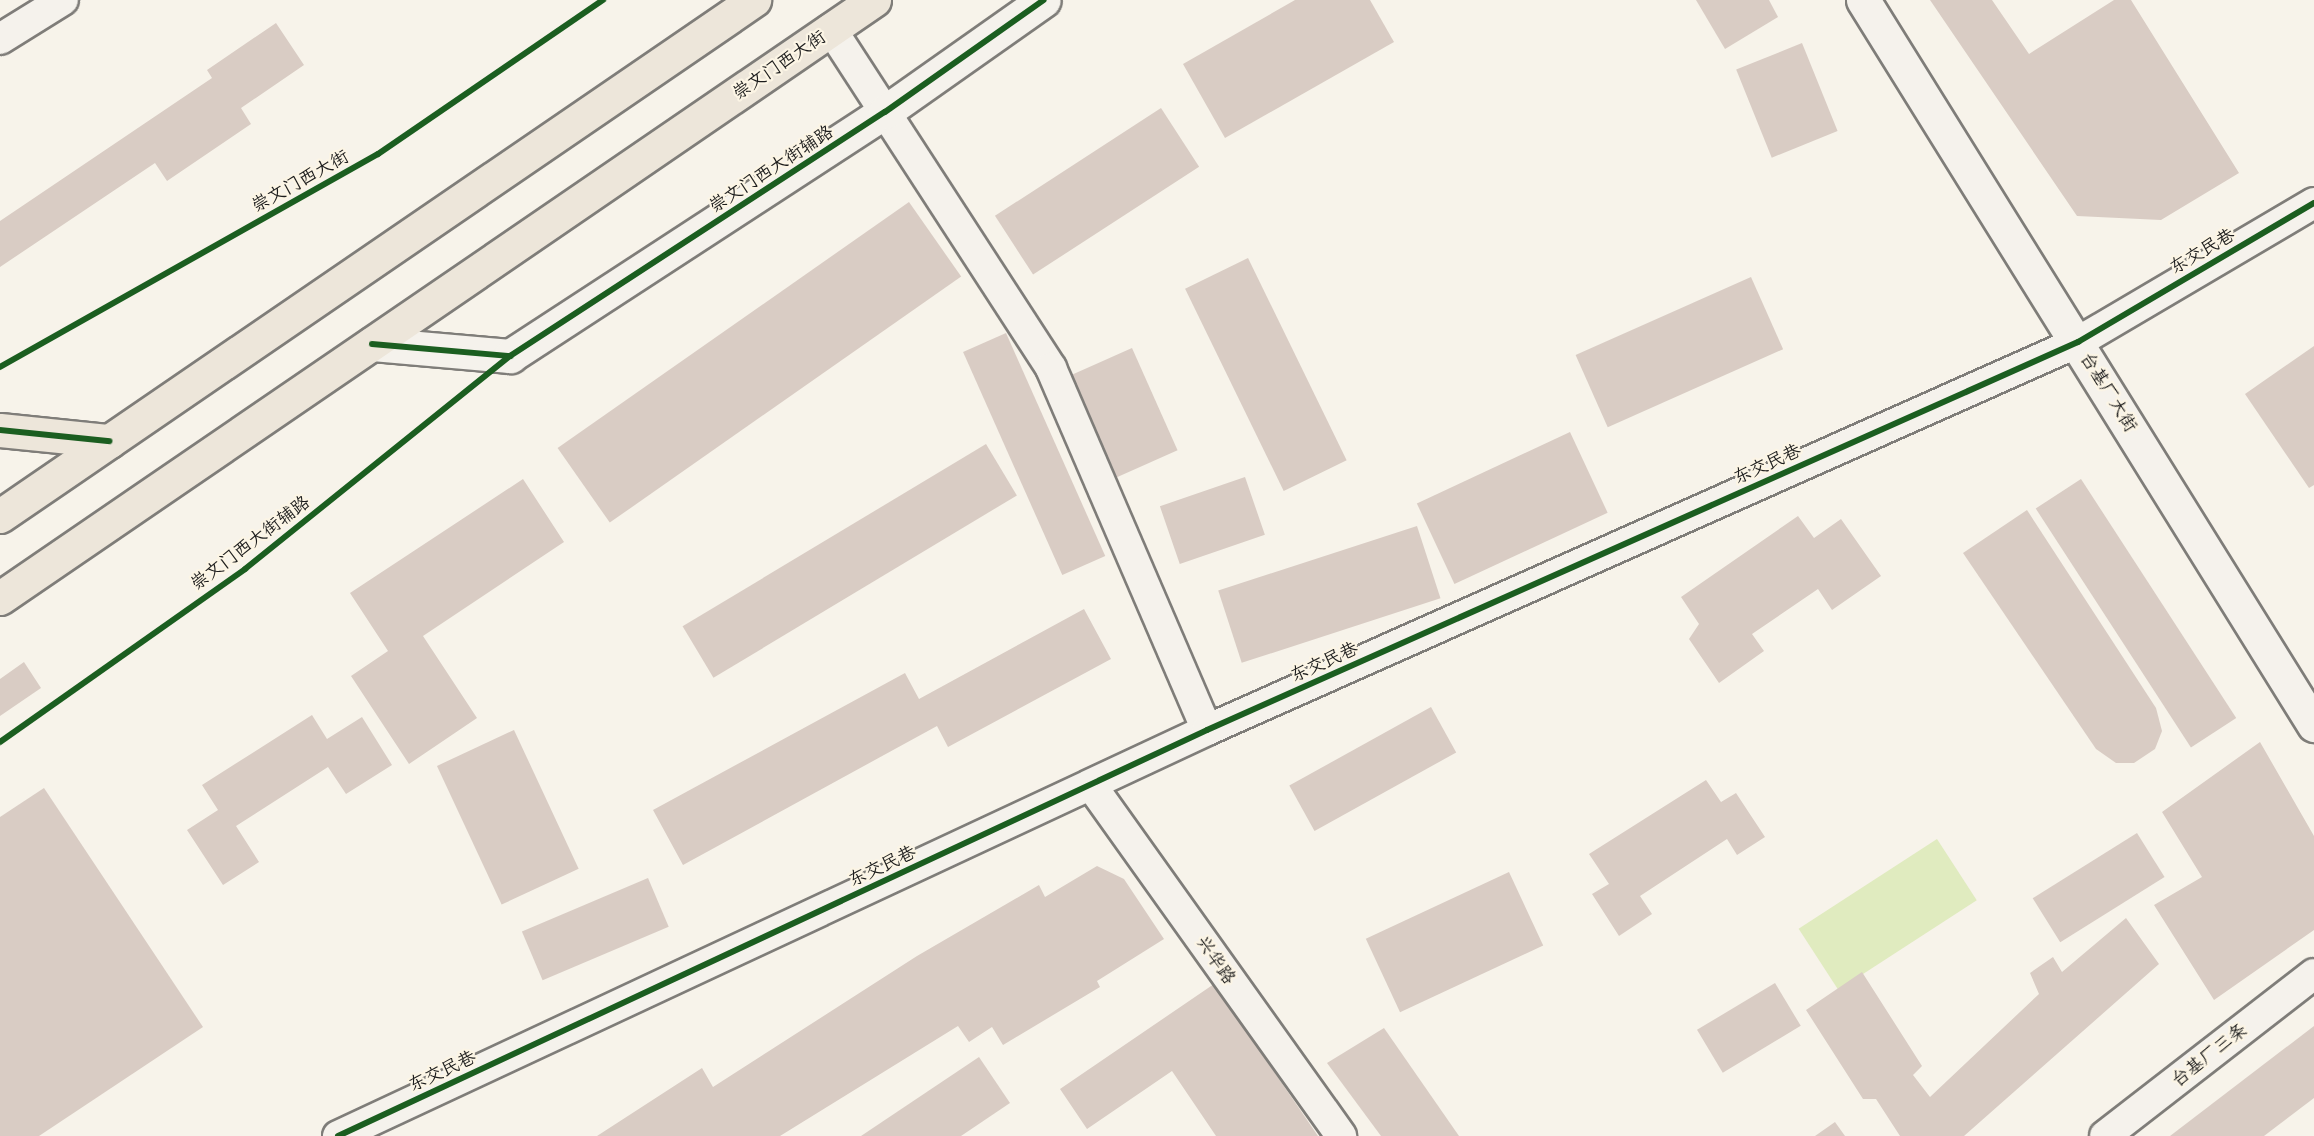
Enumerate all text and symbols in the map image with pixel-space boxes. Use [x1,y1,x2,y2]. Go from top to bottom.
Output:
street label: 崇文门西大街 [728,26,830,104]
street label: 崇文门西大街辅路 [705,121,837,217]
street label: 崇文门西大街 [248,145,352,217]
street label: 东交民巷 [2165,224,2239,278]
street label: 台基厂大街 [2076,348,2142,436]
street label: 东交民巷 [1730,439,1804,489]
street label: 崇文门西大街辅路 [186,491,314,595]
street label: 东交民巷 [1287,637,1361,687]
street label: 东交民巷 [845,841,919,891]
street label: 兴华路 [1192,932,1240,988]
street label: 台基厂三条 [2167,1019,2251,1091]
street label: 东交民巷 [405,1046,479,1096]

